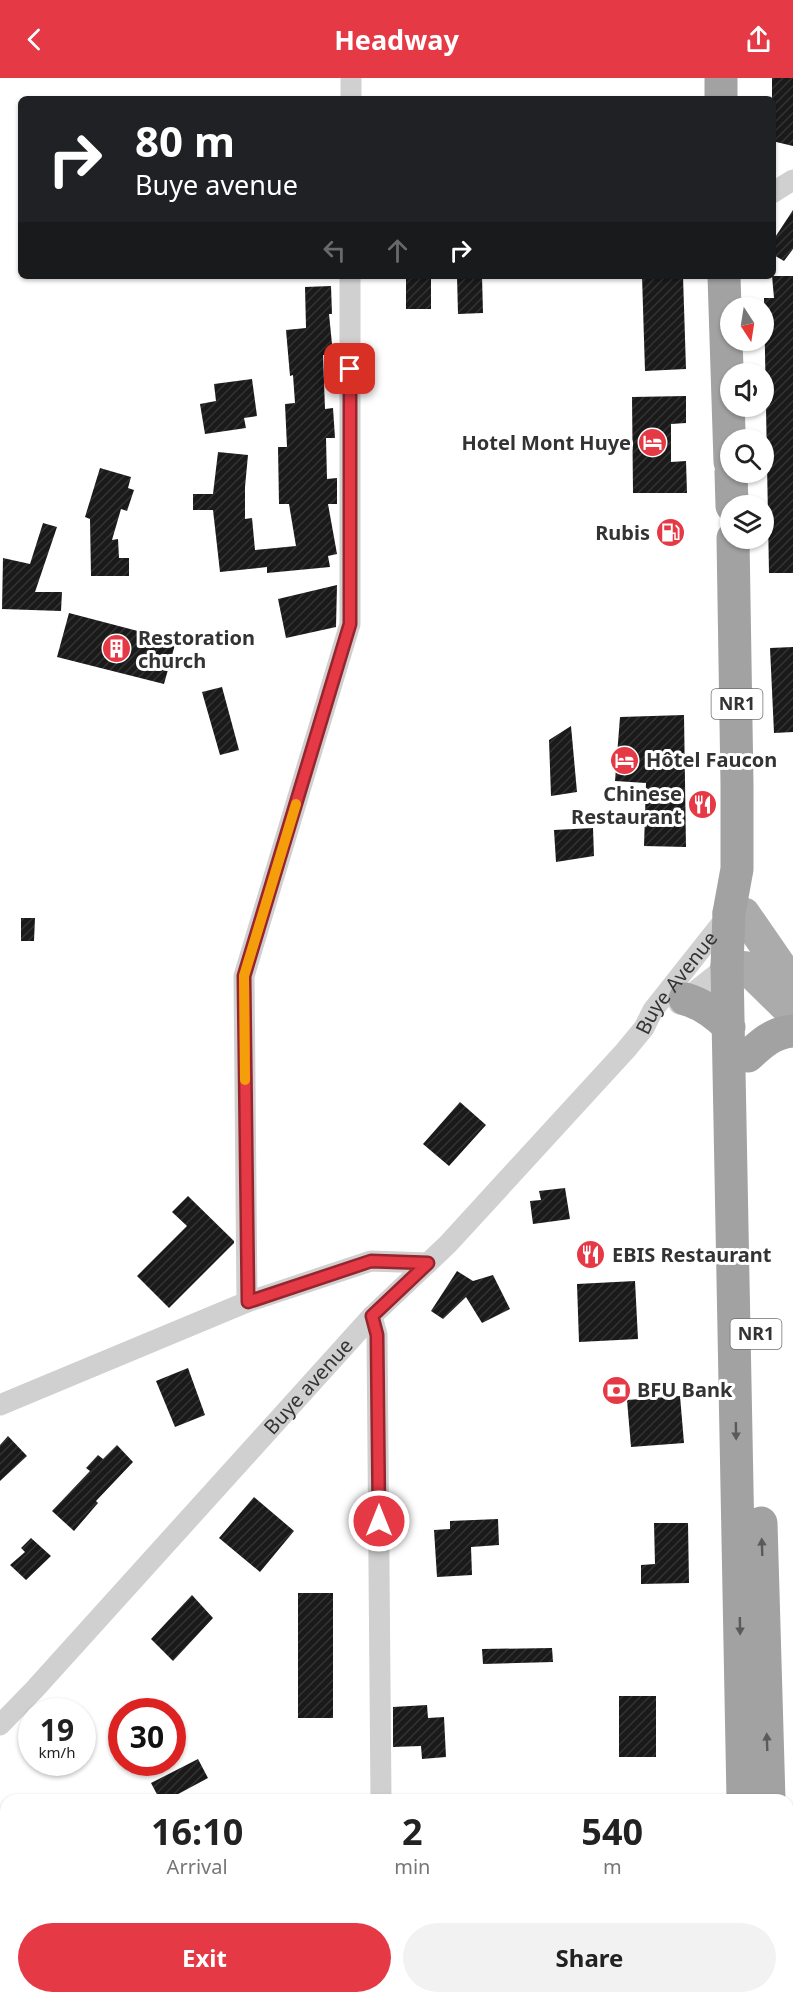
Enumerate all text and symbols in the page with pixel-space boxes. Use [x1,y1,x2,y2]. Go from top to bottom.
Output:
text: Headway [334,21,459,58]
icon: back [18,23,51,56]
icon: share [742,23,775,56]
text: 80 m [135,112,235,169]
icon: right [36,120,114,198]
text: Buye avenue [135,166,298,203]
icon: left [318,234,351,267]
icon: ahead [381,234,414,267]
icon: right [444,234,477,267]
north arrow [720,297,774,351]
map controls [720,297,774,549]
pin [324,343,375,394]
icon: arrive [333,352,366,385]
button: sound [720,363,774,417]
hotel icon: Hotel Mont Huye [636,427,668,459]
place label: Hotel Mont Huye [462,429,631,456]
button: search [720,429,774,483]
button: layers [720,495,774,549]
fuel station icon: Rubis [655,517,687,549]
place label: Rubis [595,519,650,546]
place label: Restoration church [138,624,255,674]
building icon: Restoration church [101,633,133,665]
road number: NR1 [712,689,762,719]
hotel icon: Hôtel Faucon [609,744,641,776]
place label: Hôtel Faucon [646,746,777,773]
place label: Chinese Restaurant [571,780,682,830]
restaurant icon: Chinese Restaurant [687,789,719,821]
street label: Buye Avenue [629,925,723,1039]
restaurant icon: EBIS Restaurant [575,1239,607,1271]
place label: EBIS Restaurant [612,1241,772,1268]
road number: NR1 [730,1319,782,1349]
street label: Buye avenue [257,1332,359,1440]
bank icon: BFU Bank [600,1374,632,1406]
place label: BFU Bank [637,1376,733,1403]
one-way arrow [732,1422,741,1441]
position arrow [347,1489,411,1553]
one-way arrow [757,1537,766,1556]
one-way arrow [735,1617,745,1636]
speed limit sign: 30 [108,1698,186,1776]
text: 19 [40,1709,74,1750]
one-way arrow [762,1732,772,1751]
text: km/h [39,1742,75,1762]
text: 16:10 [151,1807,243,1856]
text: 2 [402,1807,423,1856]
text: 540 [581,1807,643,1856]
text: Arrival [167,1853,228,1880]
text: min [394,1853,430,1880]
text: m [603,1853,622,1880]
button: Exit [18,1923,391,1992]
button: Share [403,1923,776,1992]

